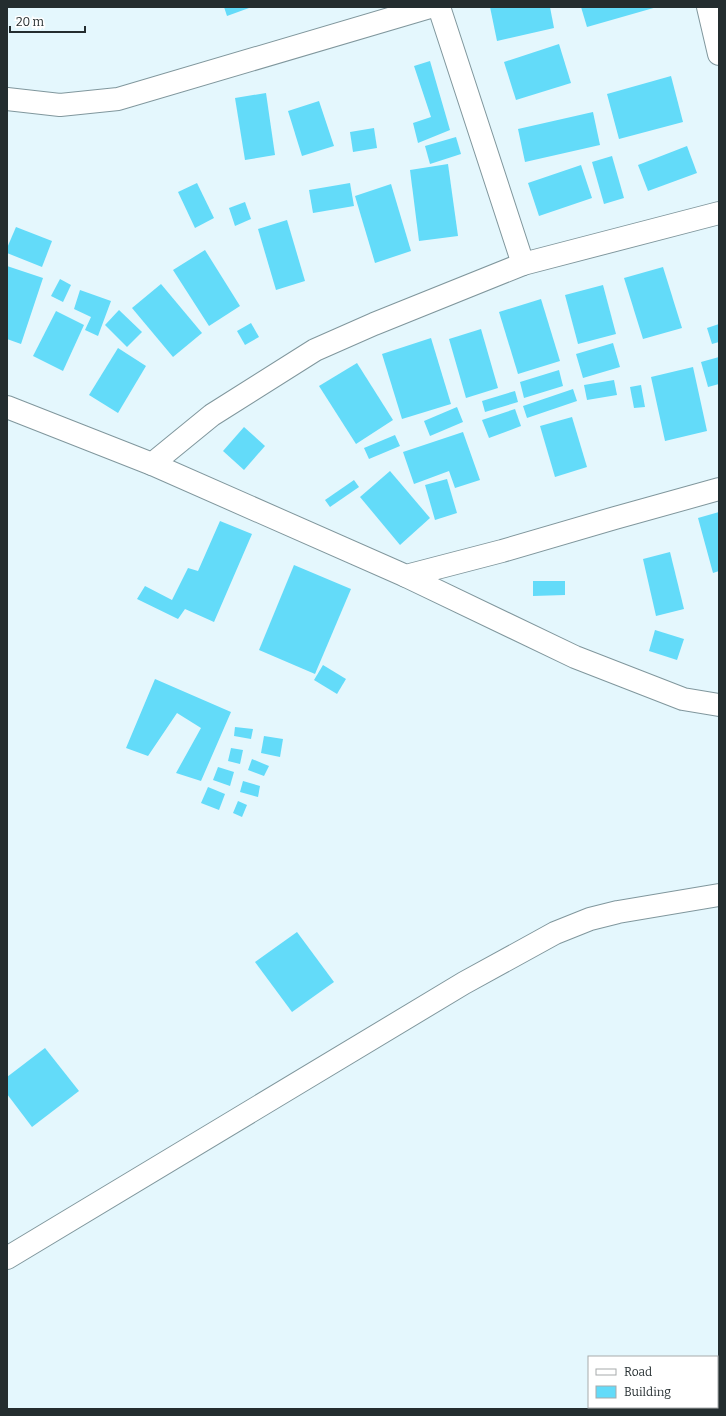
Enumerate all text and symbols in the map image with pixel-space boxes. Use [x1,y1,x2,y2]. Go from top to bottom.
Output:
scale bar [10,8,85,34]
text: 20 m [16,15,45,29]
legend [588,1356,718,1408]
text: Road [624,1365,652,1379]
text: Building [624,1385,671,1399]

